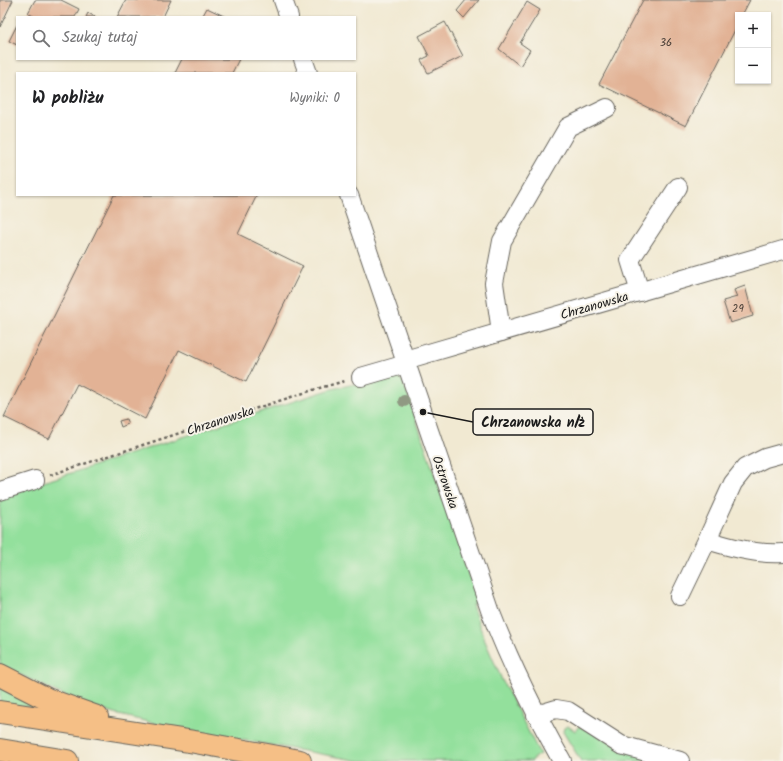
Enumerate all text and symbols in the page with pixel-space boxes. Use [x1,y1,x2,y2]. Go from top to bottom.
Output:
map controls [735,12,771,84]
button: + [735,12,771,48]
search box [16,16,356,60]
text: Szukaj tutaj [62,26,137,50]
icon: search [30,27,52,49]
house number: 36 [660,34,672,52]
button: − [735,48,771,84]
text: W pobliżu [32,85,103,112]
text: Wyniki: 0 [290,88,340,109]
street label: Chrzanowska [558,287,631,326]
house number: 29 [732,300,745,318]
street label: Chrzanowska [184,401,257,442]
callout: Chrzanowska n/ż [473,409,593,435]
text: Chrzanowska n/ż [481,412,585,434]
street label: Ostrowska [426,453,463,512]

